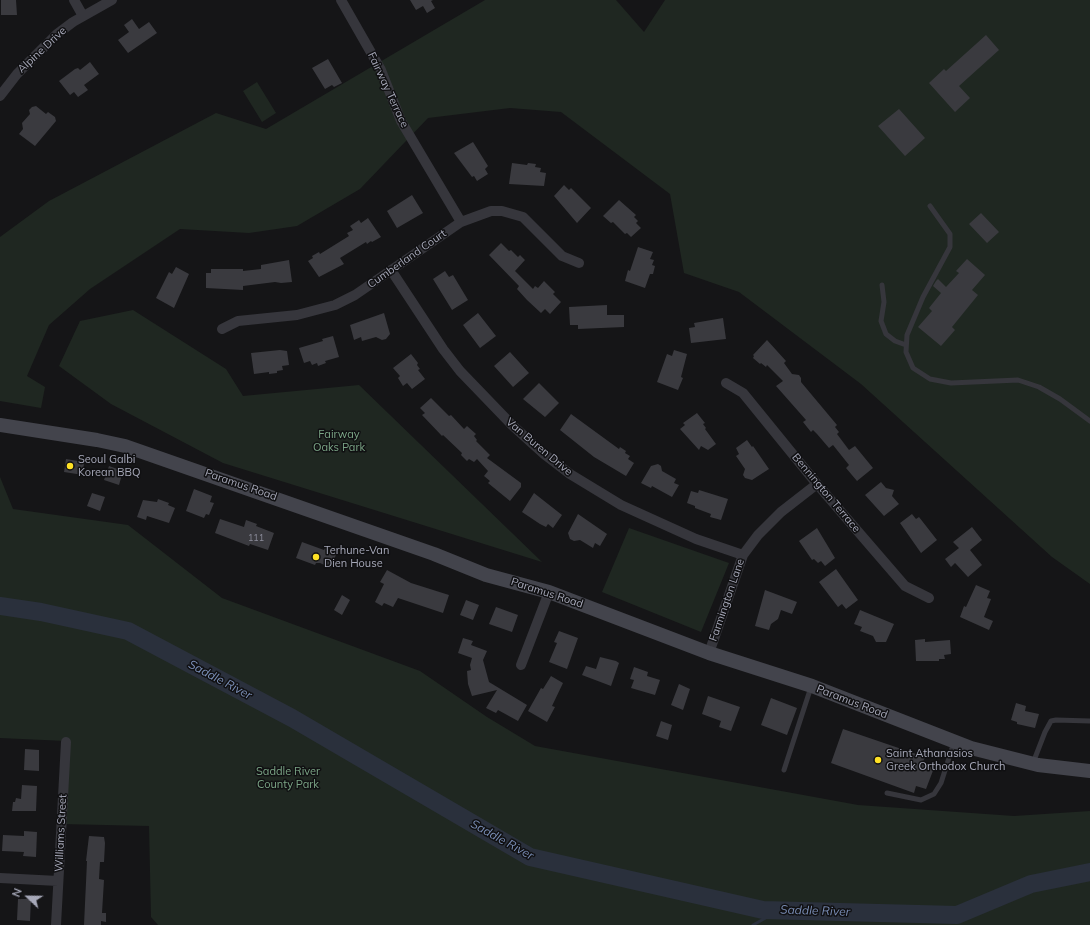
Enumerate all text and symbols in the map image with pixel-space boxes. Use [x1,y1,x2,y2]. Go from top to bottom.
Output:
street label: Alpine Drive [15,24,69,76]
street label: Fairway Terrace [365,50,411,130]
street label: Cumberland Court [365,227,449,291]
street label: Van Buren Drive [503,415,575,479]
park label: Fairway Oaks Park [313,428,365,454]
street label: Bennington Terrace [789,451,863,535]
place label: Seoul Galbi Korean BBQ [78,453,140,479]
marker: Seoul Galbi Korean BBQ [65,461,75,471]
street label: Paramus Road [203,466,279,504]
house number: 111 [248,533,264,543]
place label: Terhune-Van Dien House [324,544,389,570]
marker: Terhune-Van Dien House [311,552,321,562]
street label: Farmington Lane [707,557,747,643]
street label: Paramus Road [509,575,585,611]
water label: Saddle River [186,657,254,703]
street label: Paramus Road [814,682,890,722]
place label: Saint Athanasios Greek Orthodox Church [886,747,1005,773]
marker: Saint Athanasios Greek Orthodox Church [873,755,883,765]
park label: Saddle River County Park [256,765,320,791]
street label: Williams Street [52,794,70,872]
water label: Saddle River [468,817,536,863]
north arrow [8,877,48,917]
text: N [9,886,25,899]
water label: Saddle River [780,903,850,919]

